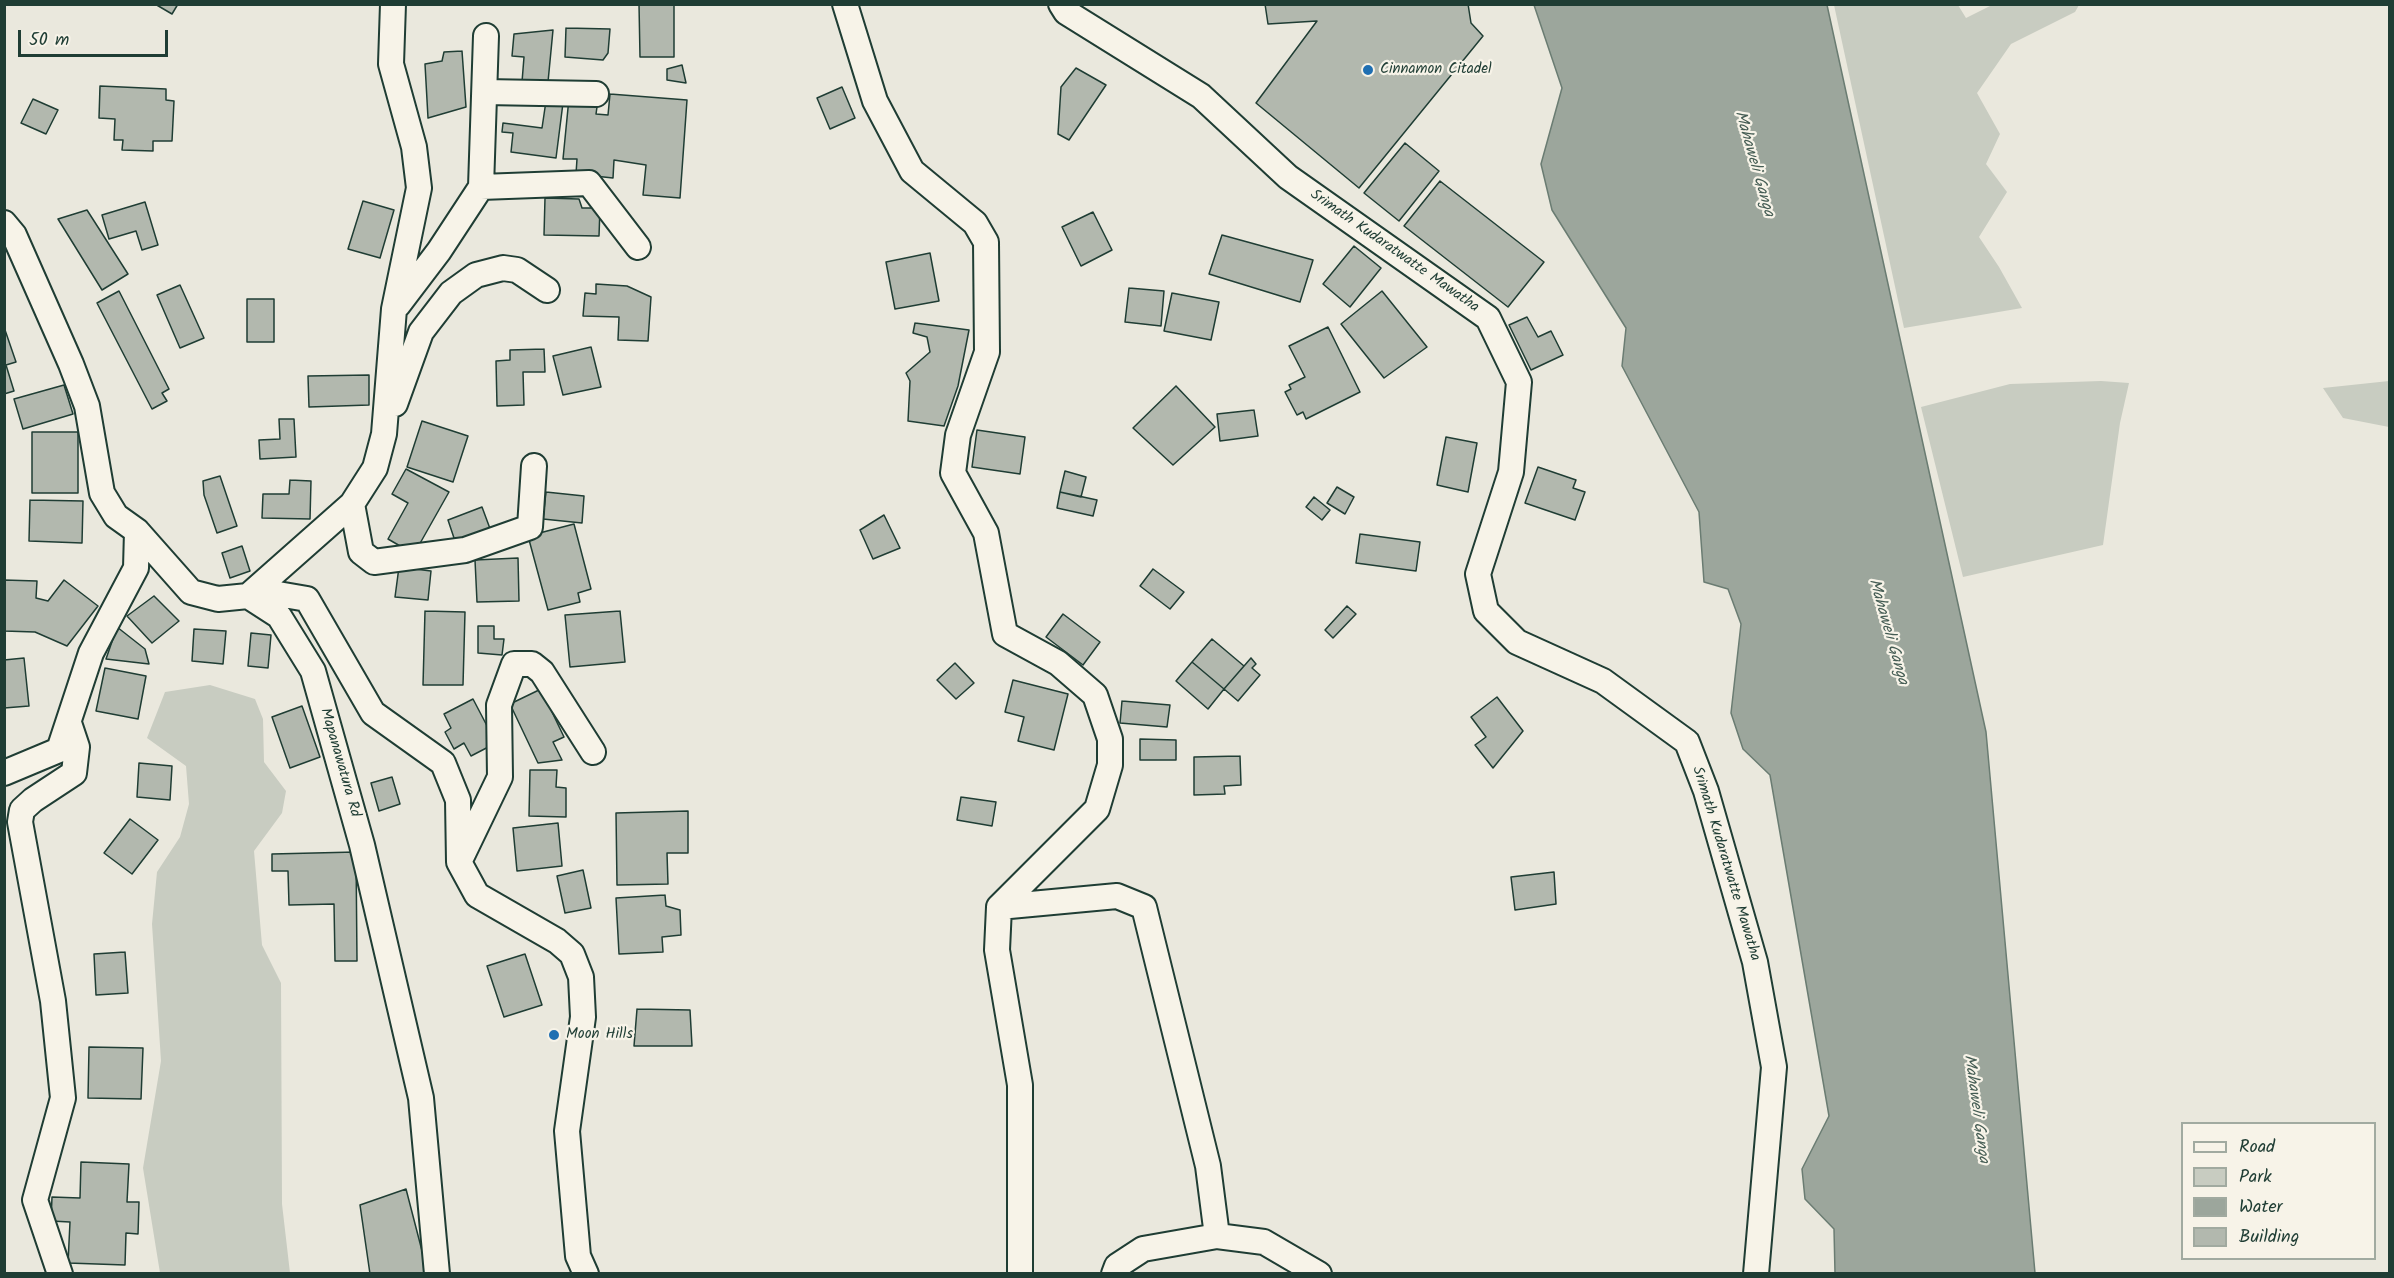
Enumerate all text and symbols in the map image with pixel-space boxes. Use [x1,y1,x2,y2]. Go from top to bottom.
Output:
scale bar [21,18,171,56]
text: 50 m [29,26,69,55]
place label: Cinnamon Citadel [1380,61,1492,79]
marker: Cinnamon Citadel [1361,63,1375,77]
water label: Mahaweli Ganga [1729,109,1777,219]
street label: Srimath Kudaratwatte Mawatha [1306,187,1482,317]
water label: Mahaweli Ganga [1863,577,1911,687]
street label: Mapanawatura Rd [315,706,363,820]
street label: Srimath Kudaratwatte Mawatha [1687,765,1763,963]
place label: Moon Hills [566,1026,633,1044]
marker: Moon Hills [547,1028,561,1042]
water label: Mahaweli Ganga [1958,1054,1992,1164]
legend [2181,1122,2376,1260]
text: Road [2239,1133,2275,1162]
text: Park [2239,1163,2272,1192]
text: Water [2239,1193,2283,1222]
text: Building [2239,1223,2299,1252]

